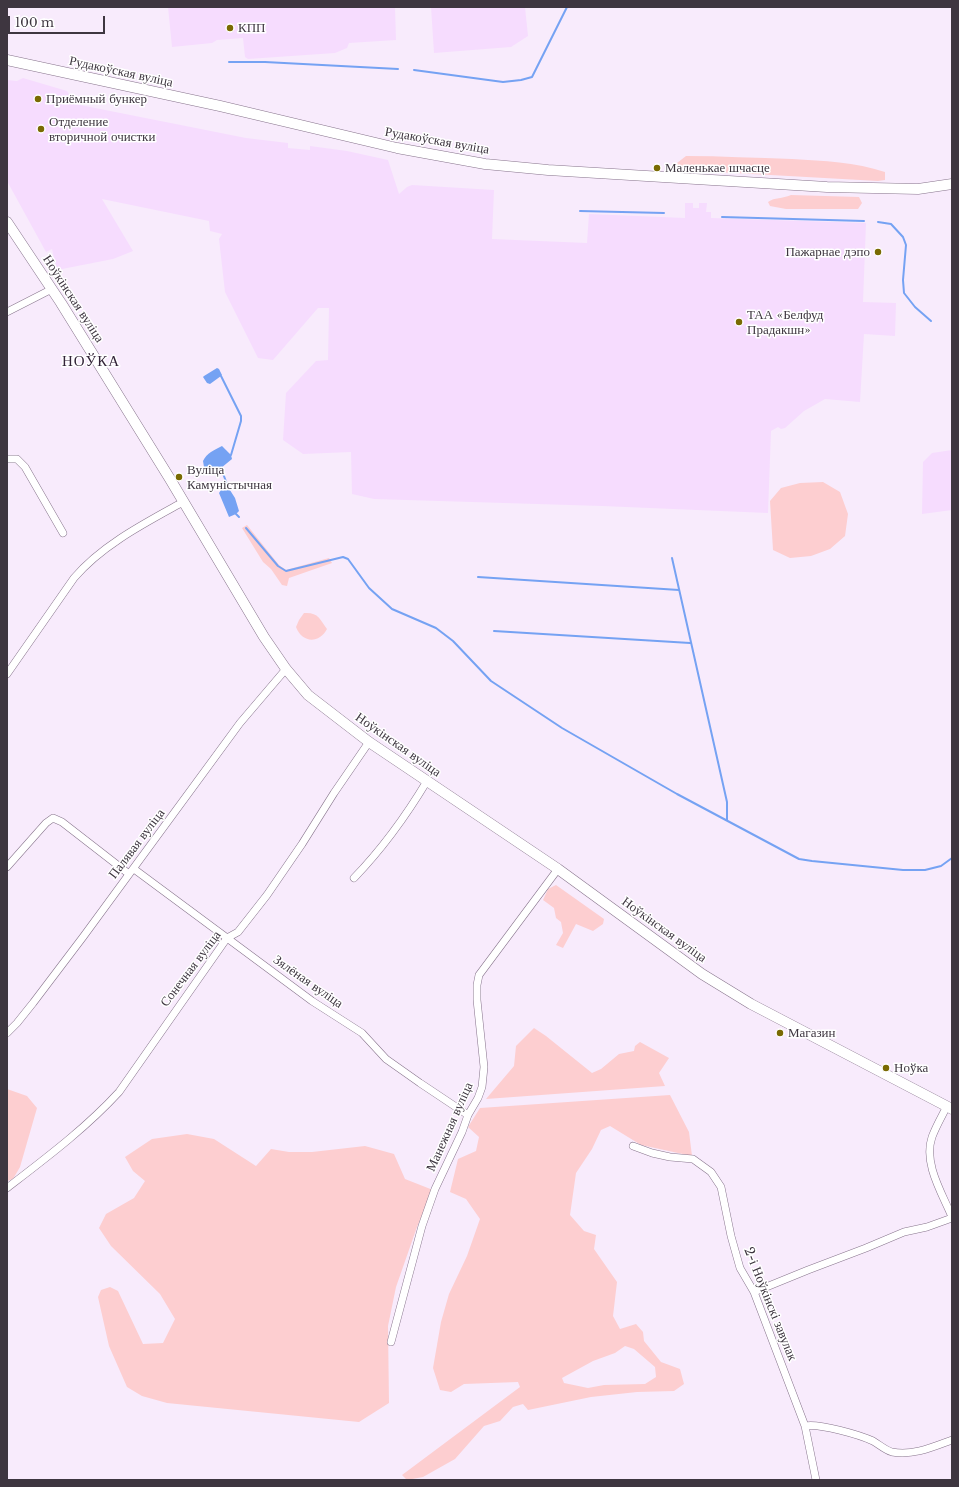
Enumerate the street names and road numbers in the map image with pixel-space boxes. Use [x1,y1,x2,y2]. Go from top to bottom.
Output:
street label: Рудакоўская вуліца [68,53,174,91]
street label: Рудакоўская вуліца [384,124,490,158]
street label: Ноўкінская вуліца [39,252,107,346]
street label: Ноўкінская вуліца [352,710,444,780]
street label: Палявая вуліца [106,806,168,882]
street label: Ноўкінская вуліца [619,894,709,966]
street label: Сонечная вуліца [157,928,225,1010]
street label: Зялёная вуліца [270,952,346,1012]
street label: Манежная вуліца [423,1080,477,1174]
street label: 2-і Ноўкінскі завулак [740,1245,800,1363]

